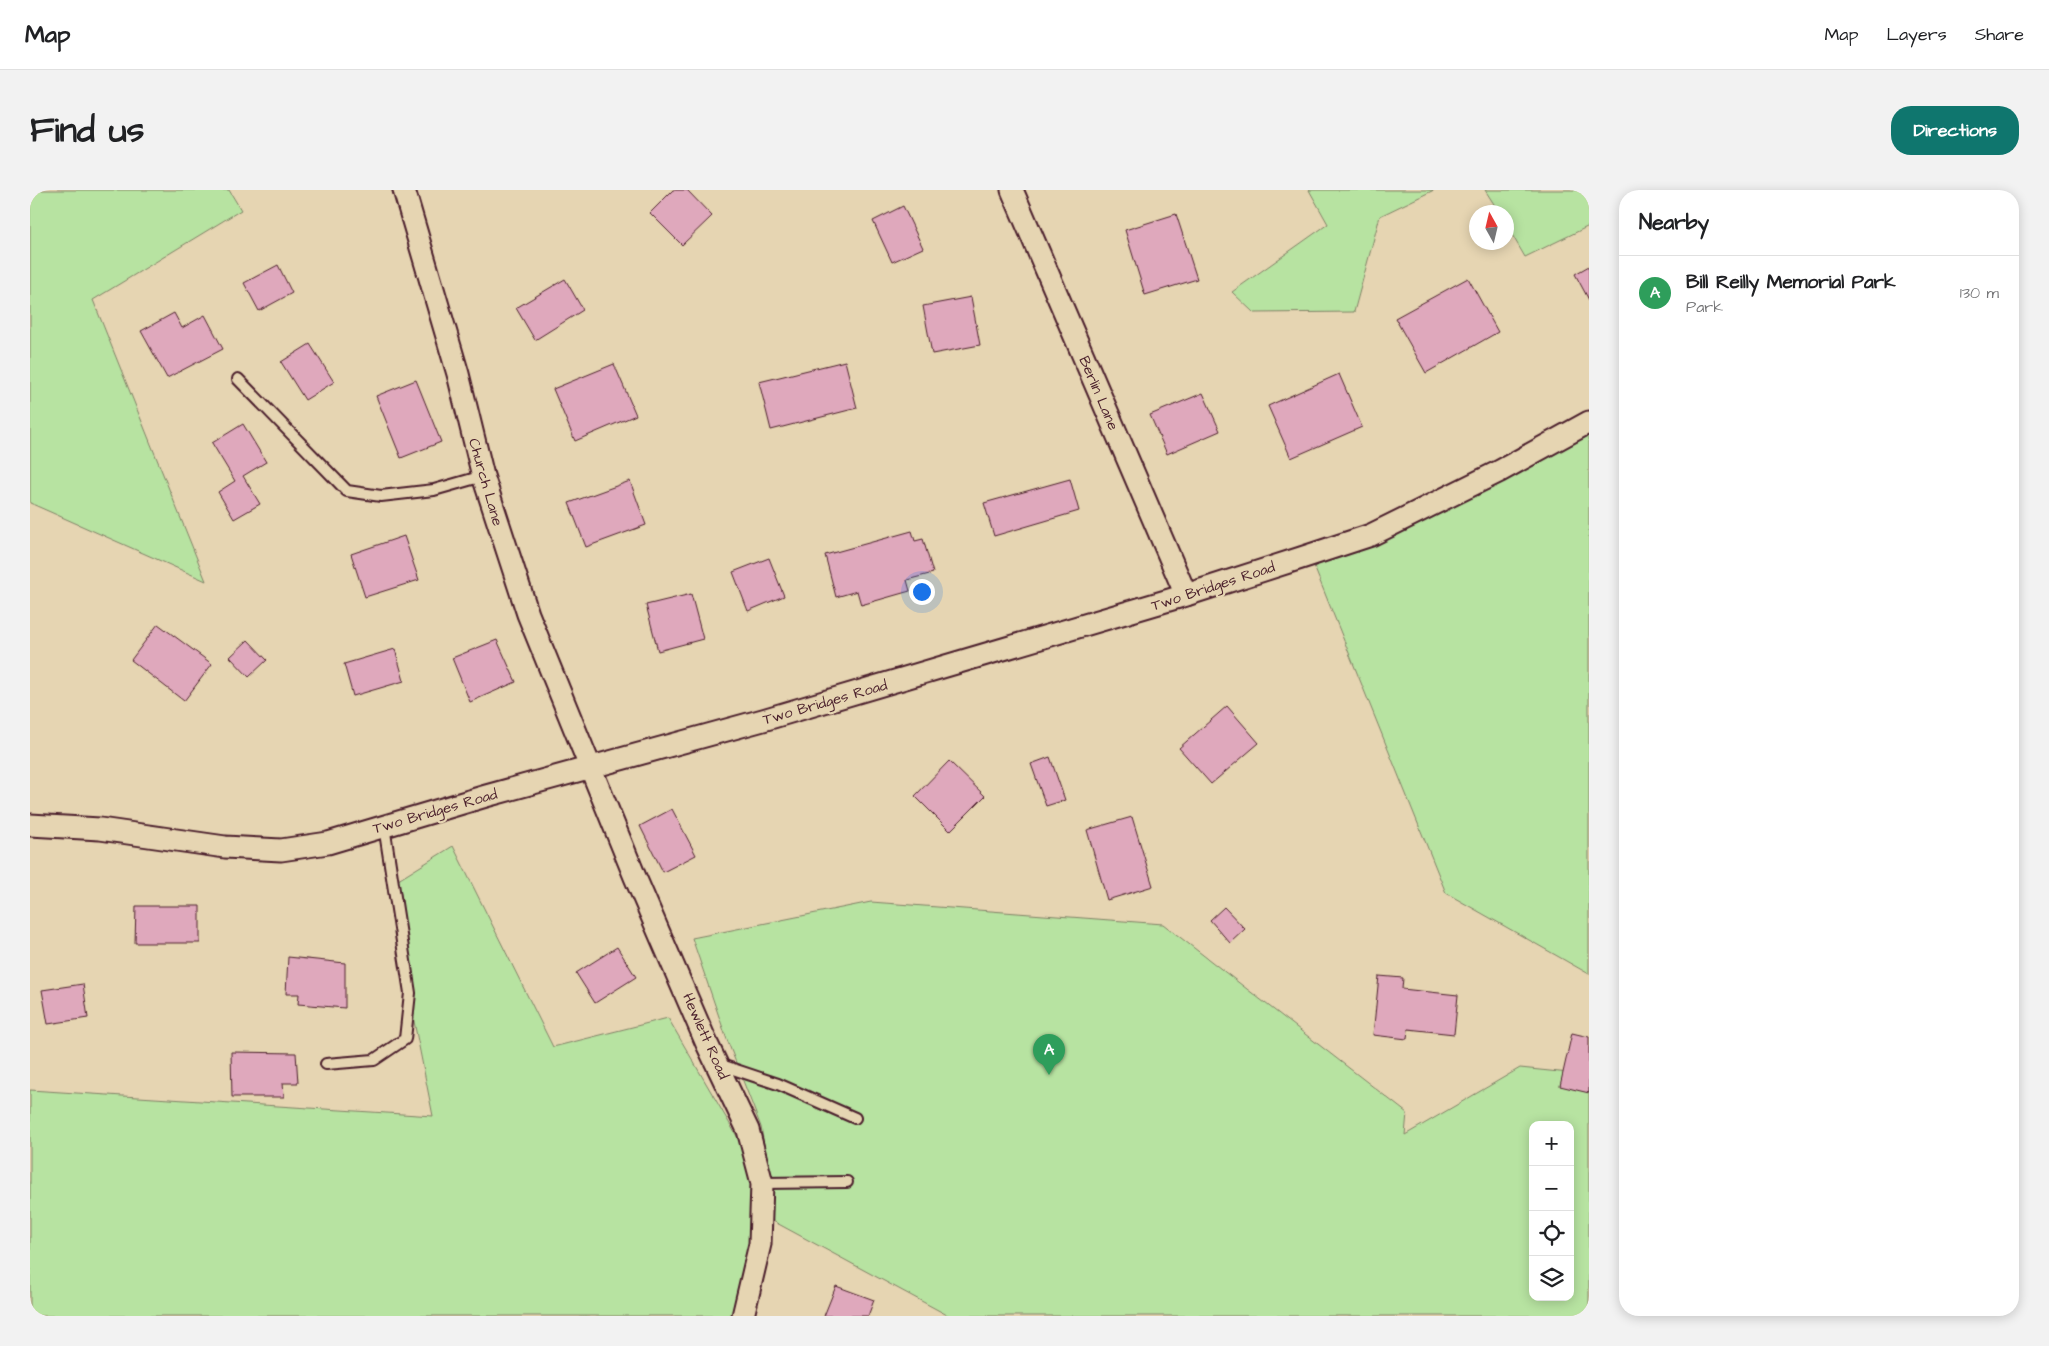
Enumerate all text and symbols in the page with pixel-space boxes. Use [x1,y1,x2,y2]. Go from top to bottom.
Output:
text: Map [25,18,70,52]
text: Map [1824,22,1858,47]
text: Layers [1886,22,1947,47]
text: Share [1975,22,2024,47]
text: Find us [30,106,144,155]
button: Directions [1891,106,2019,155]
north arrow [1469,205,1514,250]
text: Nearby [1639,208,1709,237]
text: Bill Reilly Memorial Park [1686,269,1896,296]
text: A [1650,282,1660,304]
text: 130 m [1960,282,1999,304]
text: Park [1686,296,1723,318]
street label: Berlin Lane [1073,353,1124,434]
street label: Church Lane [463,436,508,529]
street label: Two Bridges Road [1149,557,1278,617]
your location [909,579,935,605]
street label: Two Bridges Road [760,675,890,731]
street label: Two Bridges Road [370,784,500,840]
street label: Hewlett Road [677,990,734,1083]
pin: A [1033,1034,1065,1075]
map controls [1529,1121,1574,1301]
button: + [1529,1121,1574,1166]
button: − [1529,1166,1574,1211]
button: locate [1529,1211,1574,1256]
button: layers [1529,1256,1574,1301]

